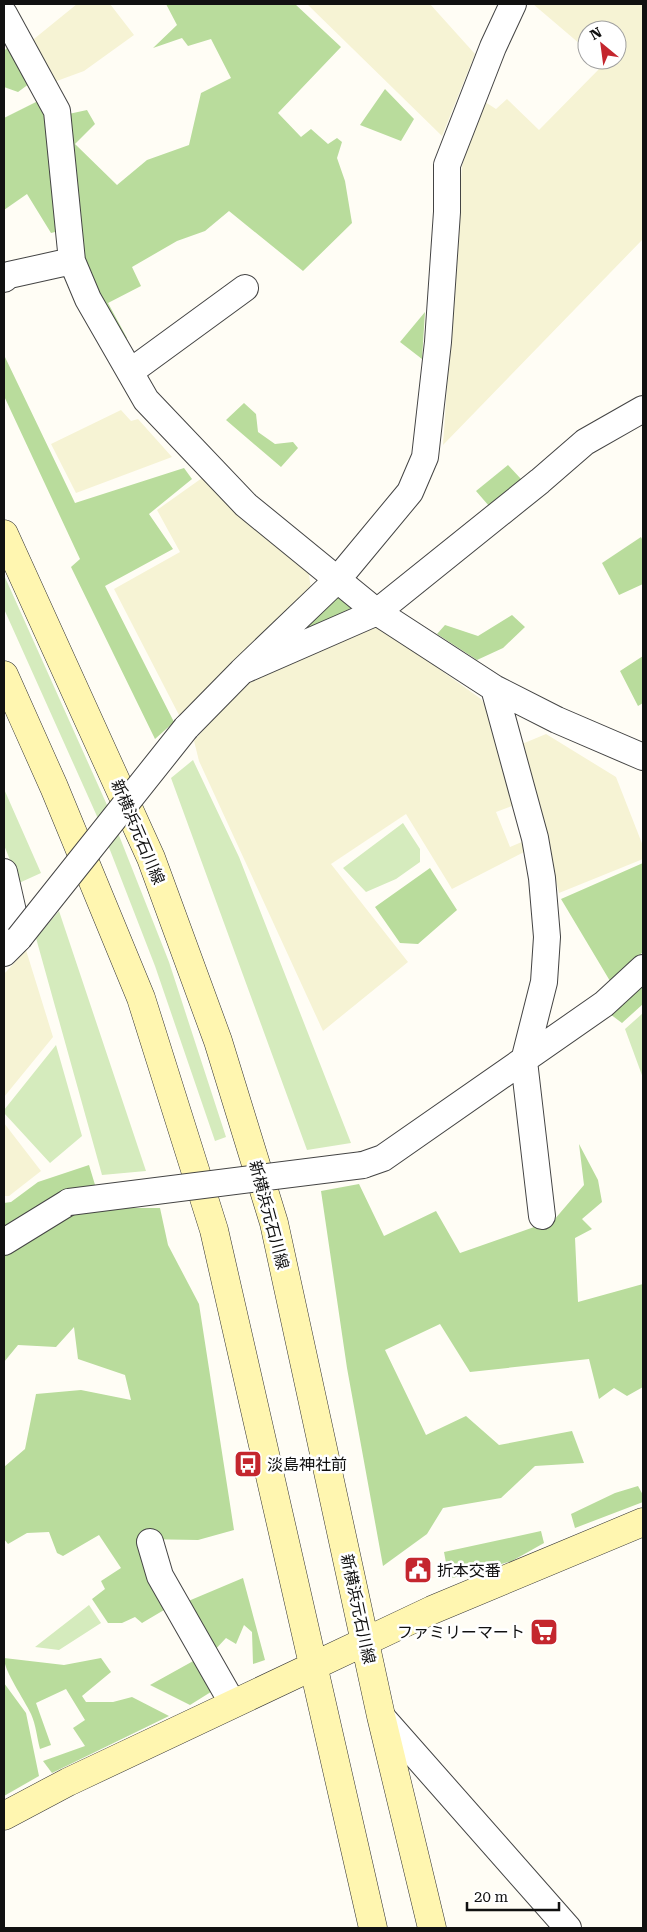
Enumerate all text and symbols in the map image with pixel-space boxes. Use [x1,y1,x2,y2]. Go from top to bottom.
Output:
north arrow [577,20,627,70]
text: N [587,24,604,43]
street label: 新横浜元石川線 [107,777,169,887]
street label: 新横浜元石川線 [245,1158,293,1272]
bus stop icon: 淡島神社前 [233,1449,263,1479]
place label: 淡島神社前 [267,1455,347,1474]
street label: 新横浜元石川線 [337,1552,379,1666]
public building icon: 折本交番 [403,1555,433,1585]
place label: 折本交番 [437,1561,501,1580]
supermarket icon: ファミリーマート [529,1617,559,1647]
place label: ファミリーマート [397,1623,525,1642]
scale bar [467,1880,560,1912]
text: 20 m [474,1888,509,1906]

